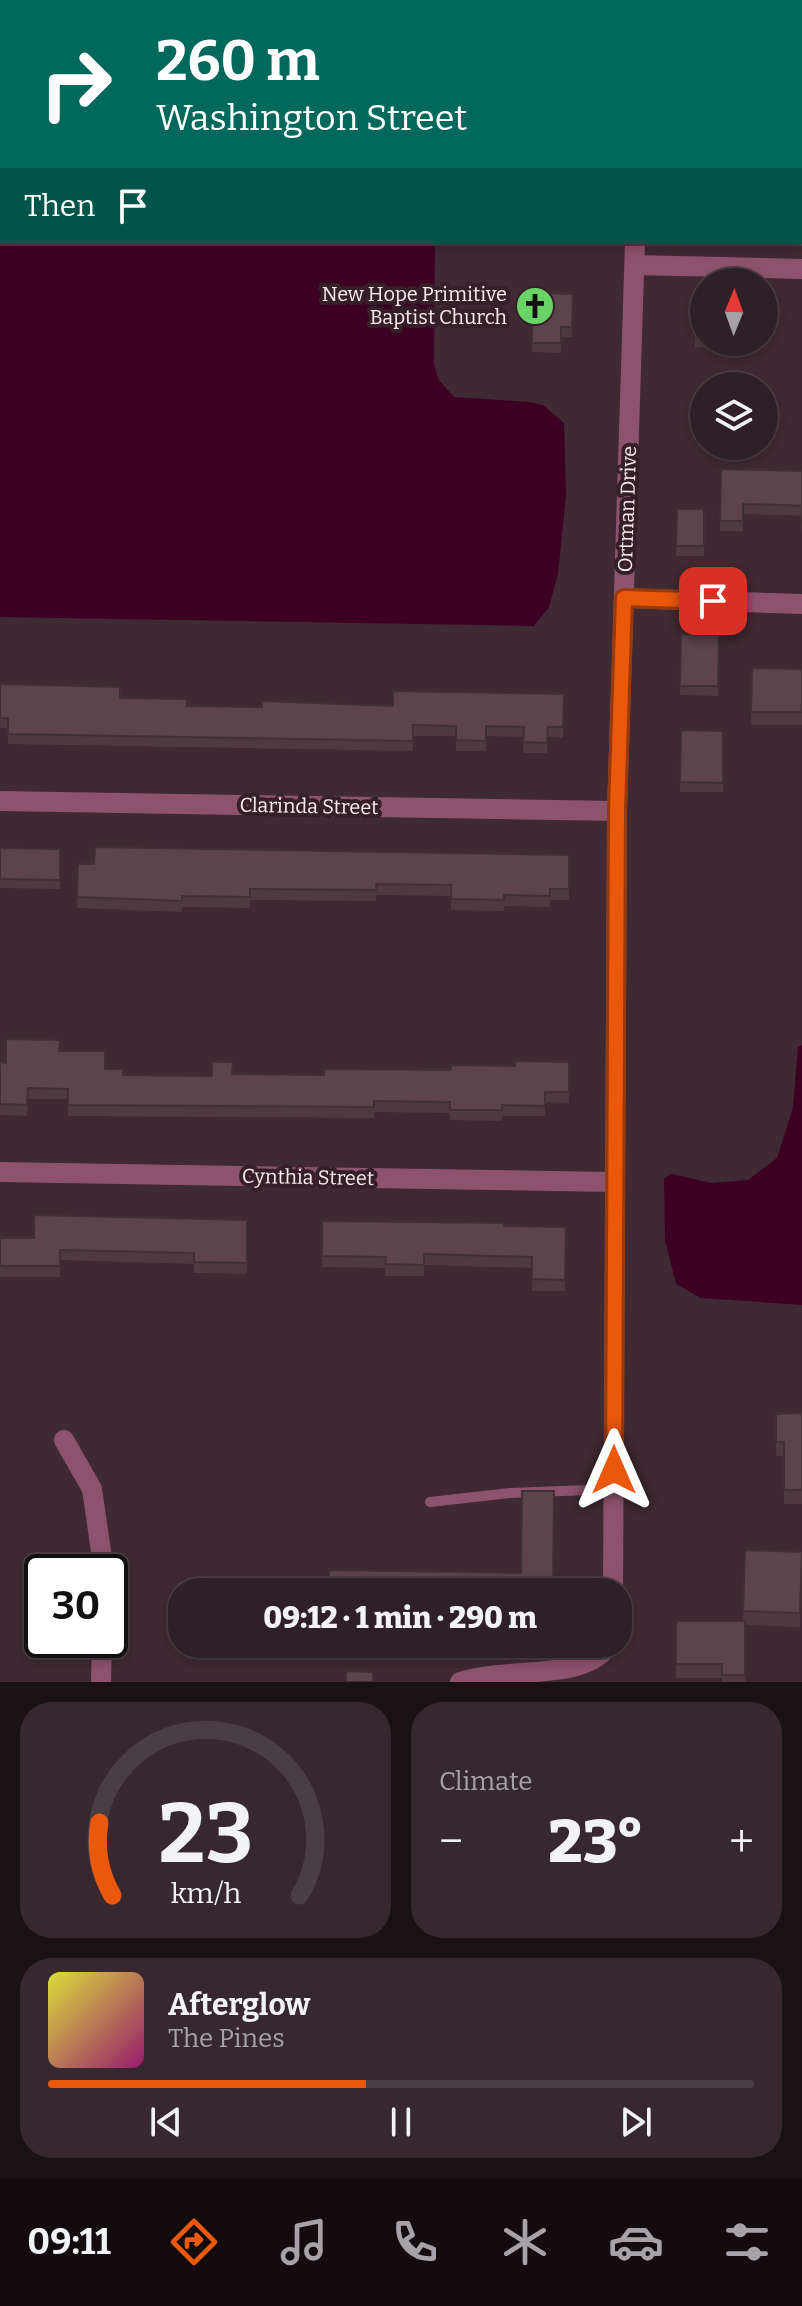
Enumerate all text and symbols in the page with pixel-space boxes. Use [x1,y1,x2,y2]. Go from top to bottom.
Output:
text: 260 m [156,28,320,95]
icon: right [24,32,128,136]
text: Washington Street [156,96,467,140]
icon: arrive [111,184,155,228]
text: Then [24,188,95,224]
north arrow [690,268,778,356]
map controls [690,268,778,460]
place label: New Hope Primitive Baptist Church [322,282,508,329]
church icon: New Hope Primitive Baptist Church [514,285,556,327]
button: layers [690,372,778,460]
street label: Ortman Drive [613,445,641,573]
pin [679,567,747,635]
icon: arrive [691,579,735,623]
street label: Clarinda Street [239,793,379,819]
street label: Cynthia Street [242,1164,374,1190]
position arrow [572,1428,656,1512]
speed limit sign: 30 [24,1554,128,1658]
text: 09:12 · 1 min · 290 m [263,1600,537,1636]
text: Climate [439,1766,533,1797]
text: 23 [158,1784,253,1884]
text: 23° [548,1806,644,1878]
text: − [439,1815,463,1868]
text: + [729,1815,754,1868]
text: km/h [170,1876,241,1911]
text: Afterglow [168,1987,310,2023]
text: The Pines [168,2023,285,2054]
icon: previous [144,2100,188,2144]
icon: pause [379,2100,423,2144]
icon: next [614,2100,658,2144]
icon: directions [166,2214,222,2270]
icon: music [276,2214,332,2270]
icon: phone [387,2214,443,2270]
icon: climate [497,2214,553,2270]
icon: car [608,2214,664,2270]
icon: filters [719,2214,775,2270]
text: 09:11 [27,2220,111,2264]

